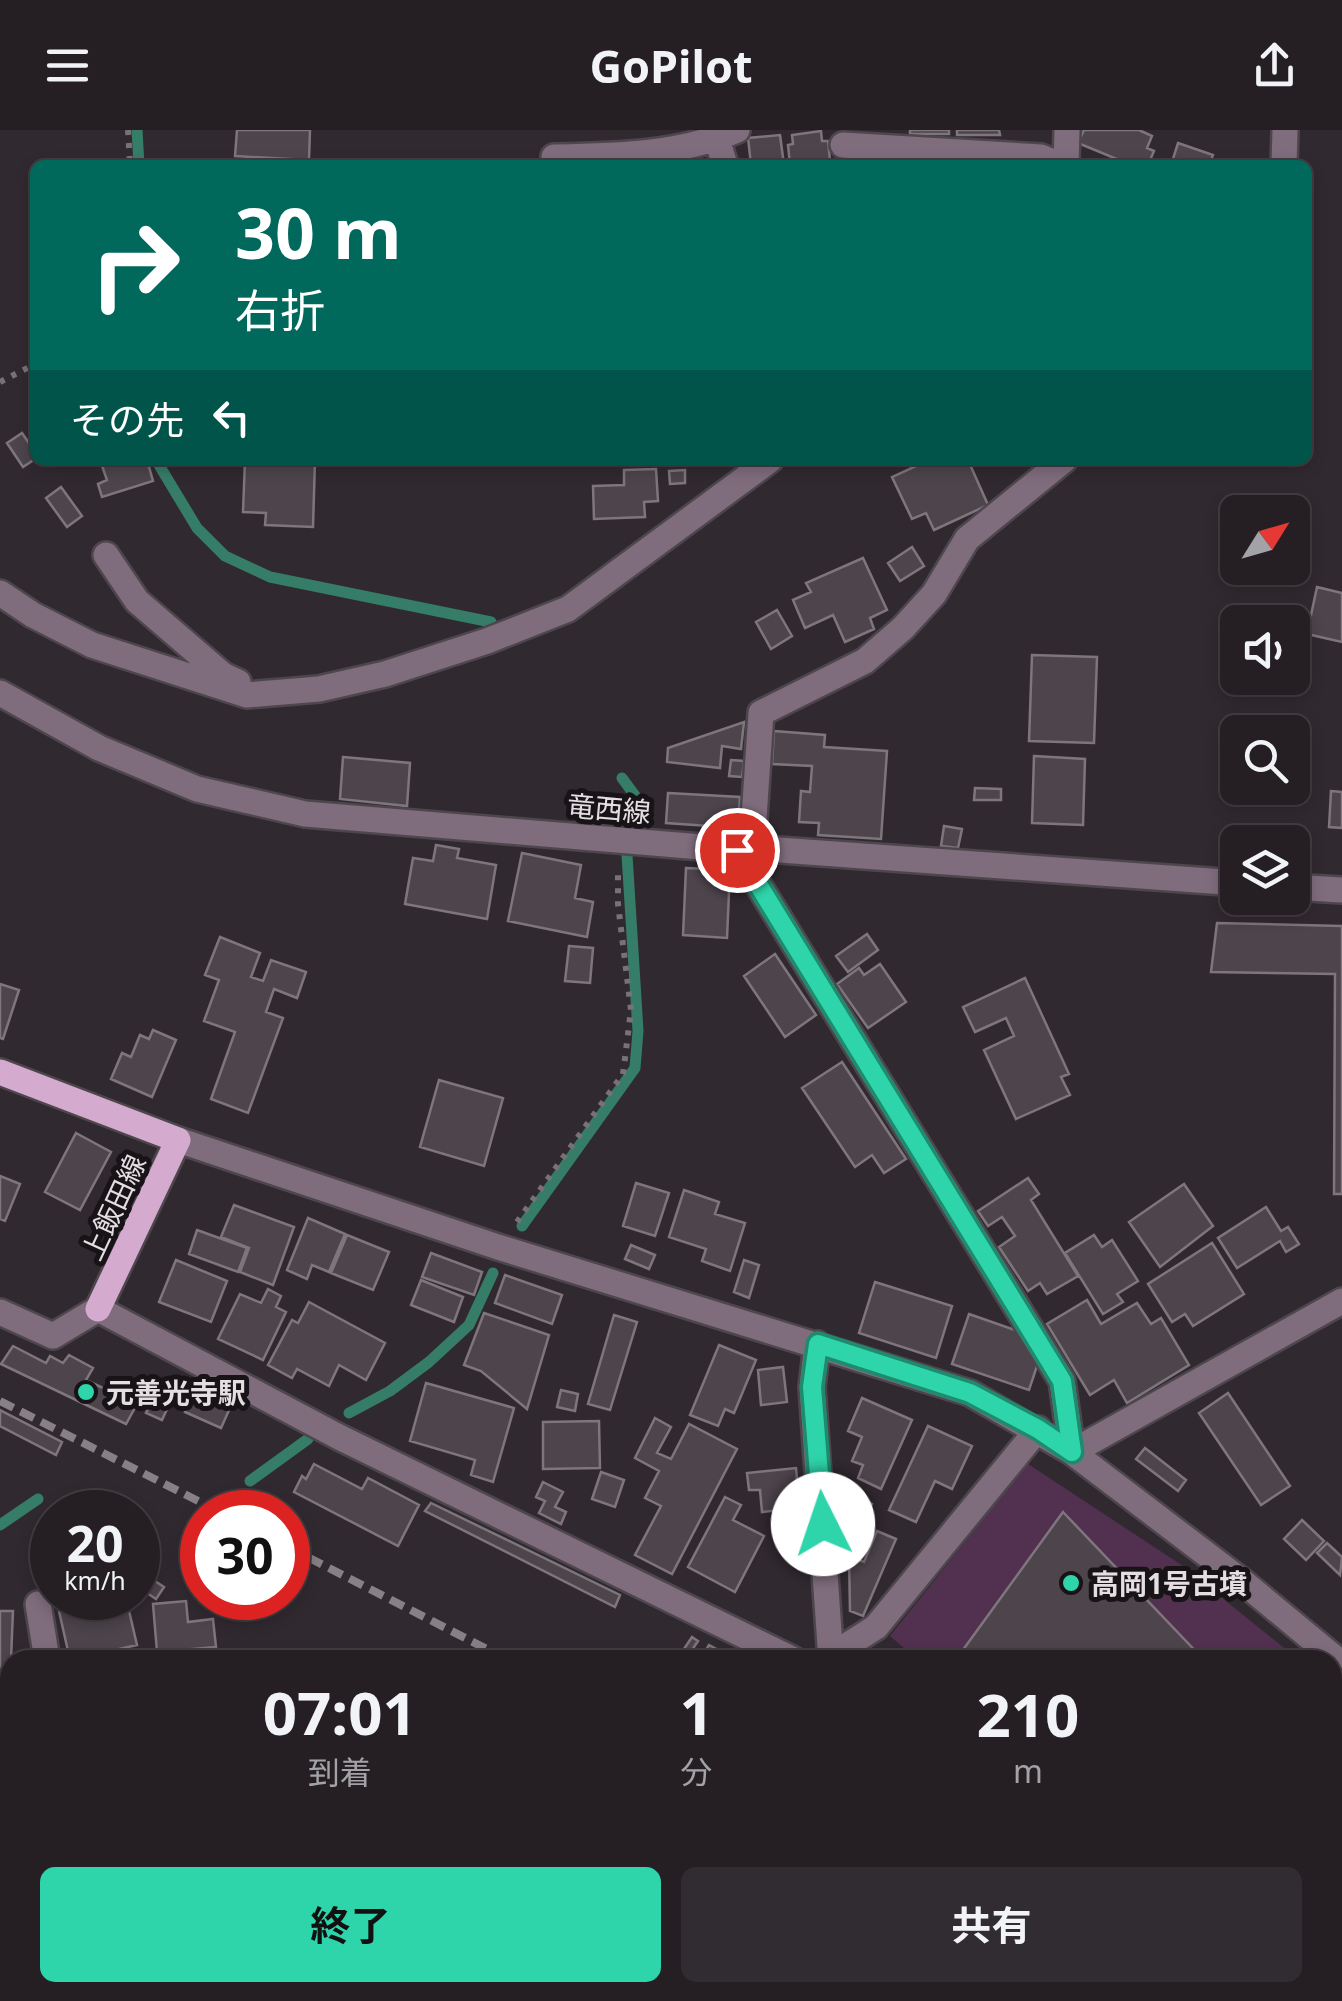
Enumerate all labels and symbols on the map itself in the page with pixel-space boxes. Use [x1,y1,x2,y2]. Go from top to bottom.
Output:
north arrow [1220,495,1310,585]
street label: 竜西線 [565,785,653,831]
pin [695,808,780,893]
street label: 上飯田線 [72,1148,154,1266]
place label: 元善光寺駅 [106,1373,246,1411]
marker: 元善光寺駅 [75,1381,97,1403]
position arrow [771,1472,875,1576]
speed limit sign: 30 [180,1490,310,1620]
place label: 高岡1号古墳 [1091,1564,1247,1602]
marker: 高岡1号古墳 [1060,1572,1082,1594]

